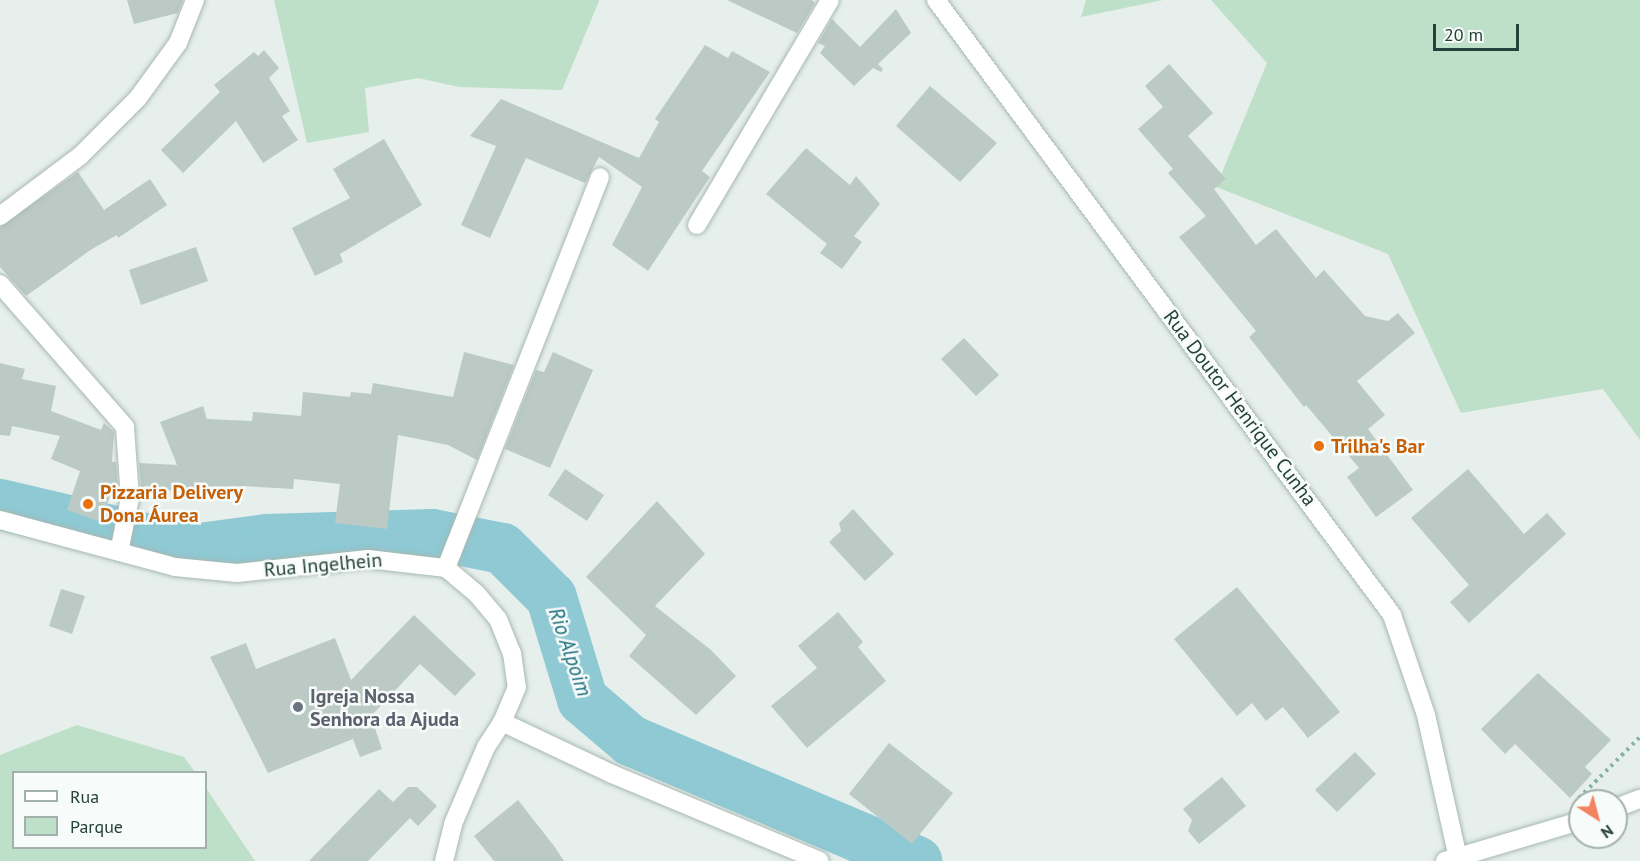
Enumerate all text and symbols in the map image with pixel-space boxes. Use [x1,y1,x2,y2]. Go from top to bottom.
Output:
scale bar [1436,12,1522,50]
text: 20 m [1444,23,1483,46]
street label: Rua Doutor Henrique Cunha [1158,305,1322,511]
place label: Trilha's Bar [1331,434,1424,458]
marker: Trilha's Bar [1312,439,1326,453]
place label: Pizzaria Delivery Dona Áurea [100,480,243,527]
marker: Pizzaria Delivery Dona Áurea [81,497,95,511]
street label: Rua Ingelhein [263,548,383,582]
water label: Rio Alpoim [543,604,597,700]
place label: Igreja Nossa Senhora da Ajuda [310,684,460,731]
marker: Igreja Nossa Senhora da Ajuda [291,700,305,714]
legend [12,771,207,849]
text: Rua [70,785,99,808]
north arrow [1568,789,1628,849]
text: Parque [70,815,123,838]
text: N [1597,821,1618,843]

